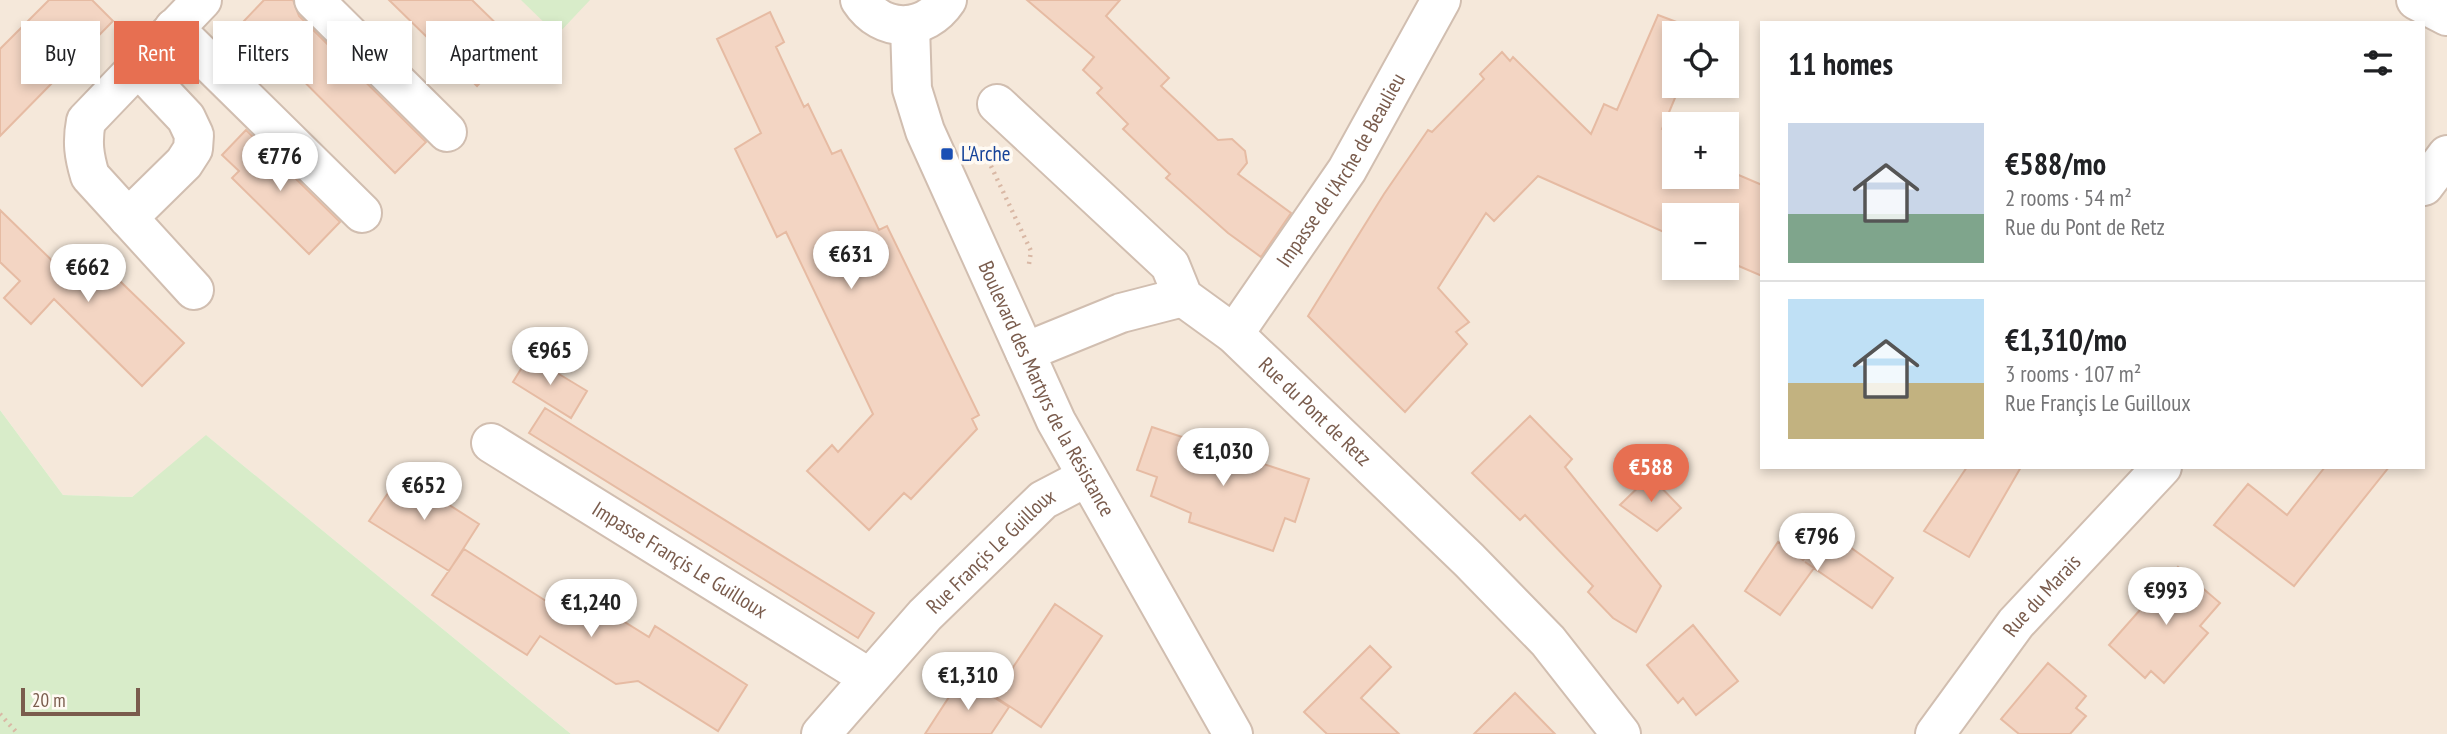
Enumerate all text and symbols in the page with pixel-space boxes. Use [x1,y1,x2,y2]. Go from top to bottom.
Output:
chip: Buy [21,21,100,84]
chip: Rent [114,21,199,84]
chip: Filters [213,21,313,84]
chip: New [327,21,412,84]
chip: Apartment [426,21,562,84]
map controls [1662,21,1739,280]
button: locate [1662,21,1739,98]
text: 11 homes [1788,44,1893,83]
icon: filters [2359,44,2397,82]
street label: Impasse de l'Arche de Beaulieu [1270,68,1411,272]
button: + [1662,112,1739,189]
pin: €776 [239,134,321,193]
place label: L'Arche [961,140,1010,167]
text: €776 [258,141,302,170]
text: €588/mo [2005,144,2106,183]
marker: L'Arche [939,146,955,162]
icon: home [1844,151,1928,235]
text: 2 rooms · 54 m² [2005,183,2132,212]
button: − [1662,203,1739,280]
text: Rue du Pont de Retz [2005,212,2165,241]
pin: €631 [810,232,892,291]
text: €631 [829,239,873,268]
pin: €662 [47,244,129,304]
text: €662 [66,252,110,281]
street label: Boulevard des Martyrs de la Résistance [973,257,1121,521]
text: €1,310/mo [2005,320,2127,359]
icon: home [1844,327,1928,411]
pin: €965 [509,328,591,387]
text: €965 [528,335,572,364]
street label: Rue du Pont de Retz [1253,351,1377,472]
text: 3 rooms · 107 m² [2005,359,2141,388]
text: Rue Françis Le Guilloux [2005,388,2191,417]
pin: €1,030 [1166,428,1280,488]
text: €1,030 [1193,436,1253,465]
pin: €588 [1610,444,1692,504]
text: €588 [1629,452,1673,481]
pin: €652 [383,462,465,522]
text: €652 [402,470,446,499]
street label: Rue Françis Le Guilloux [920,482,1060,619]
street label: Impasse Françis Le Guilloux [587,495,773,624]
pin: €796 [1776,514,1858,573]
text: €796 [1795,521,1839,550]
street label: Rue du Marais [1997,549,2086,642]
pin: €993 [2125,568,2207,627]
text: €993 [2144,575,2188,604]
pin: €1,240 [534,580,648,639]
text: €1,240 [561,587,621,616]
pin: €1,310 [911,652,1025,712]
text: €1,310 [938,660,998,689]
scale bar [21,685,140,717]
text: 20 m [32,688,66,712]

